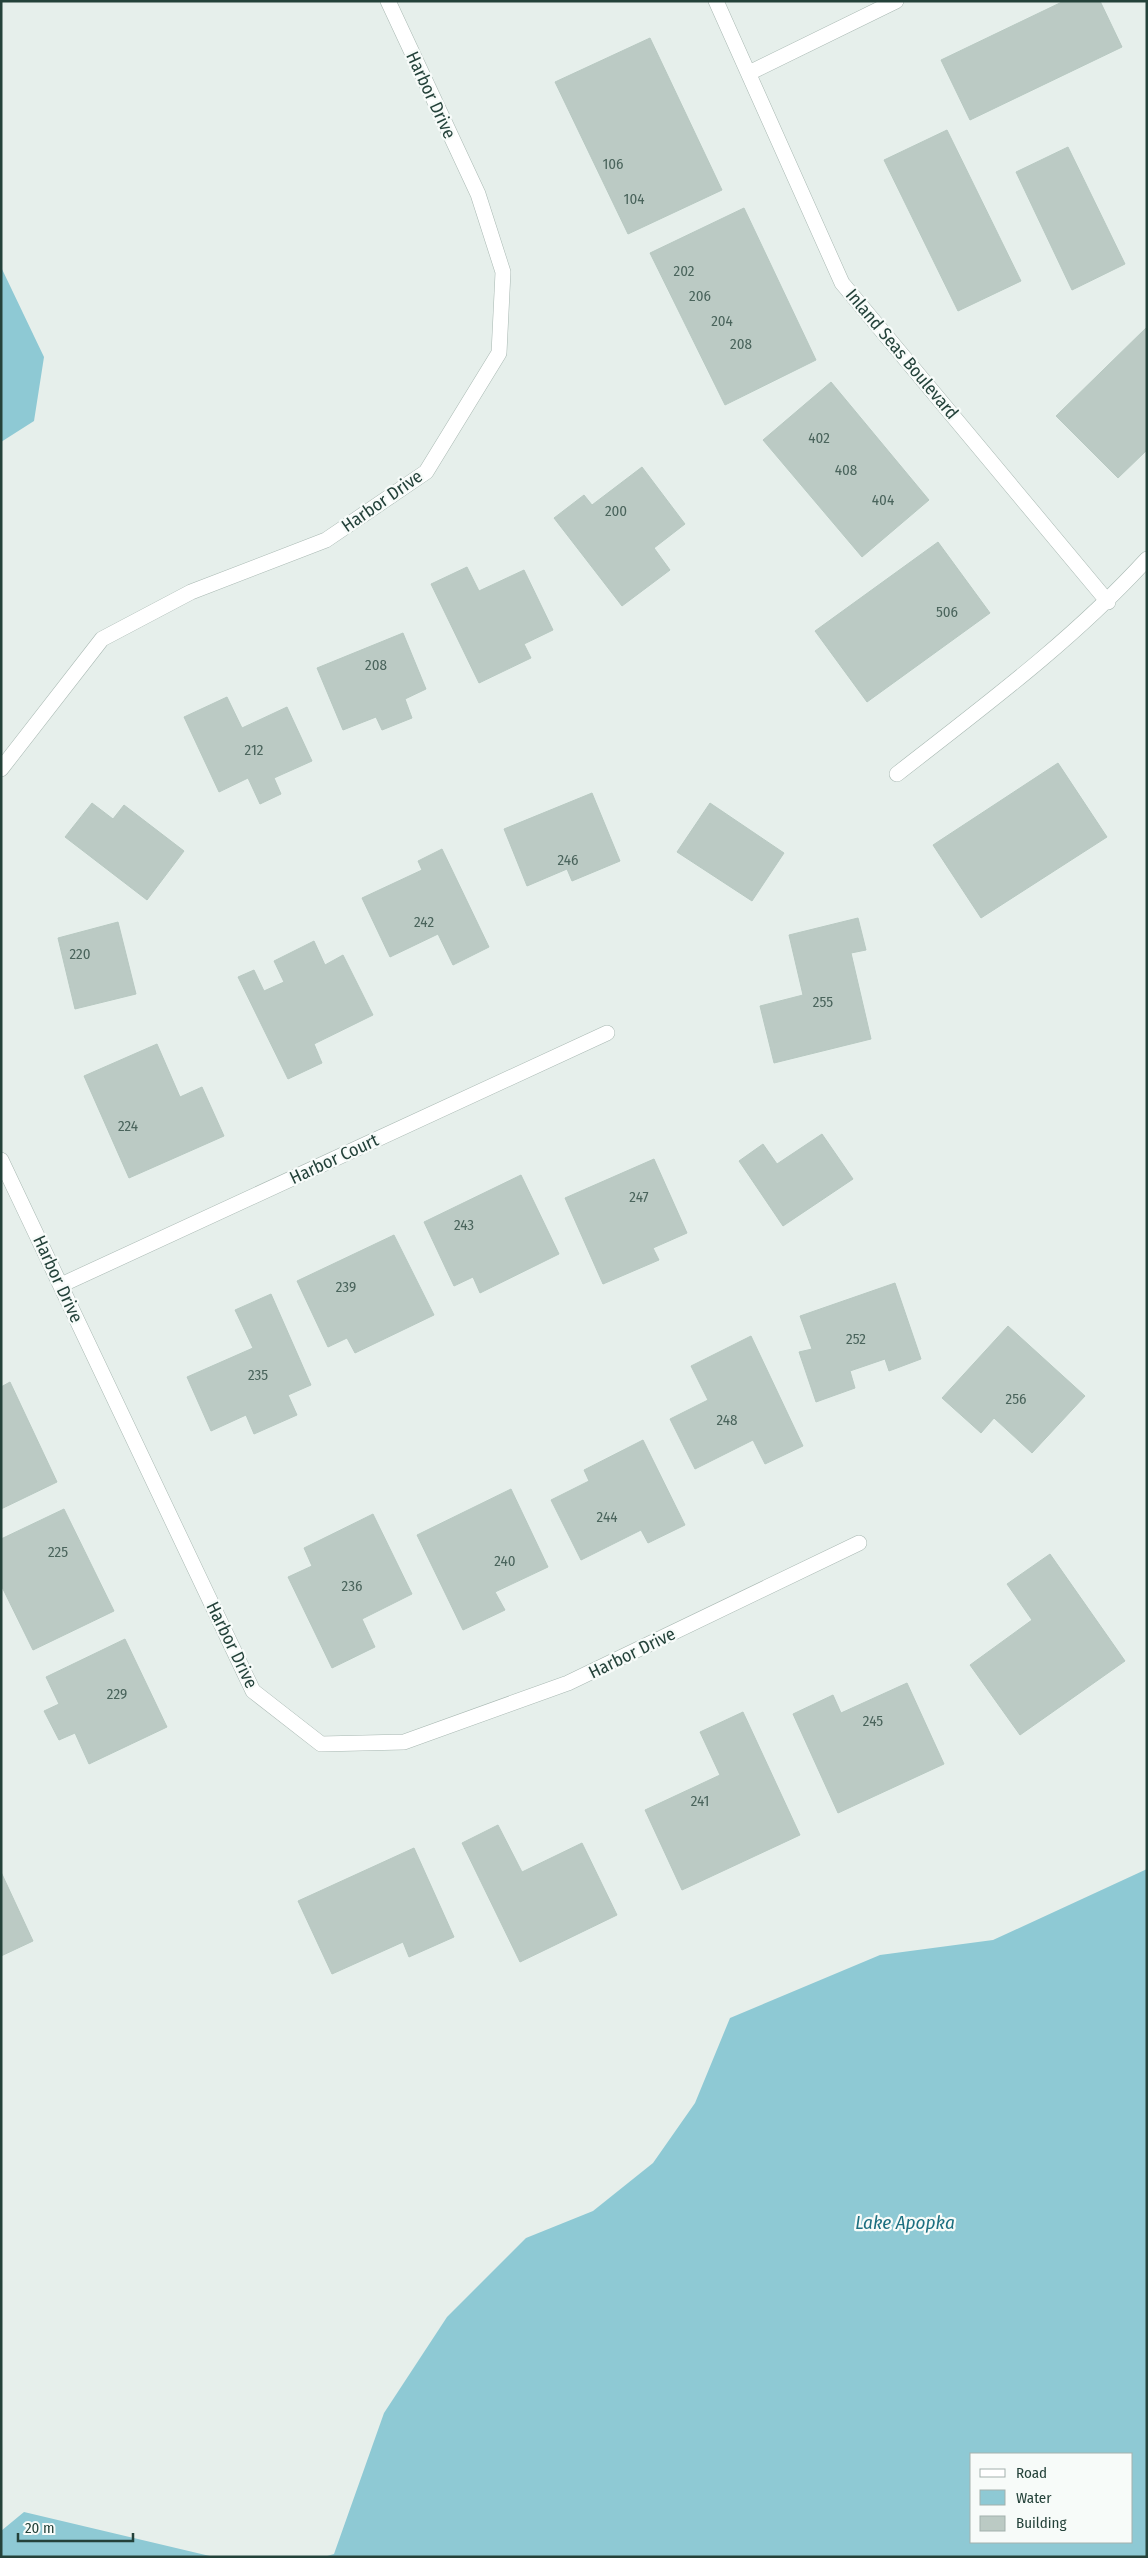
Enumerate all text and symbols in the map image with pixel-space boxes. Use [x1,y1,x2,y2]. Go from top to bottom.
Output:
street label: Harbor Drive [401,48,461,142]
house number: 106 [602,155,624,173]
house number: 104 [624,190,644,208]
house number: 202 [674,262,695,280]
street label: Inland Seas Boulevard [841,284,963,424]
house number: 206 [689,287,711,305]
house number: 204 [711,312,733,330]
house number: 208 [730,335,752,353]
house number: 402 [808,429,830,447]
house number: 408 [835,461,857,479]
street label: Harbor Drive [337,465,427,537]
house number: 404 [872,491,894,509]
house number: 200 [605,502,627,520]
house number: 506 [936,603,958,621]
house number: 208 [365,656,387,674]
house number: 212 [245,741,264,759]
house number: 246 [557,851,579,869]
house number: 242 [414,913,434,931]
house number: 220 [69,945,91,963]
house number: 255 [813,993,833,1011]
house number: 224 [118,1117,138,1135]
street label: Harbor Court [286,1129,382,1189]
house number: 247 [629,1188,649,1206]
house number: 243 [454,1216,474,1234]
street label: Harbor Drive [28,1232,88,1326]
house number: 239 [336,1278,356,1296]
house number: 252 [846,1330,866,1348]
house number: 235 [248,1366,268,1384]
house number: 256 [1006,1390,1026,1408]
house number: 248 [716,1411,738,1429]
house number: 244 [597,1508,617,1526]
house number: 225 [48,1543,68,1561]
house number: 240 [494,1552,516,1570]
house number: 236 [342,1577,362,1595]
street label: Harbor Drive [202,1598,262,1692]
street label: Harbor Drive [585,1623,679,1683]
house number: 229 [107,1685,127,1703]
house number: 245 [863,1712,883,1730]
house number: 241 [691,1792,709,1810]
water label: Lake Apopka [855,2211,955,2234]
legend [970,2453,1133,2543]
text: Road [1016,2464,1047,2482]
text: Water [1016,2489,1052,2507]
scale bar [18,2510,132,2542]
text: Building [1016,2514,1067,2532]
text: 20 m [25,2519,55,2537]

